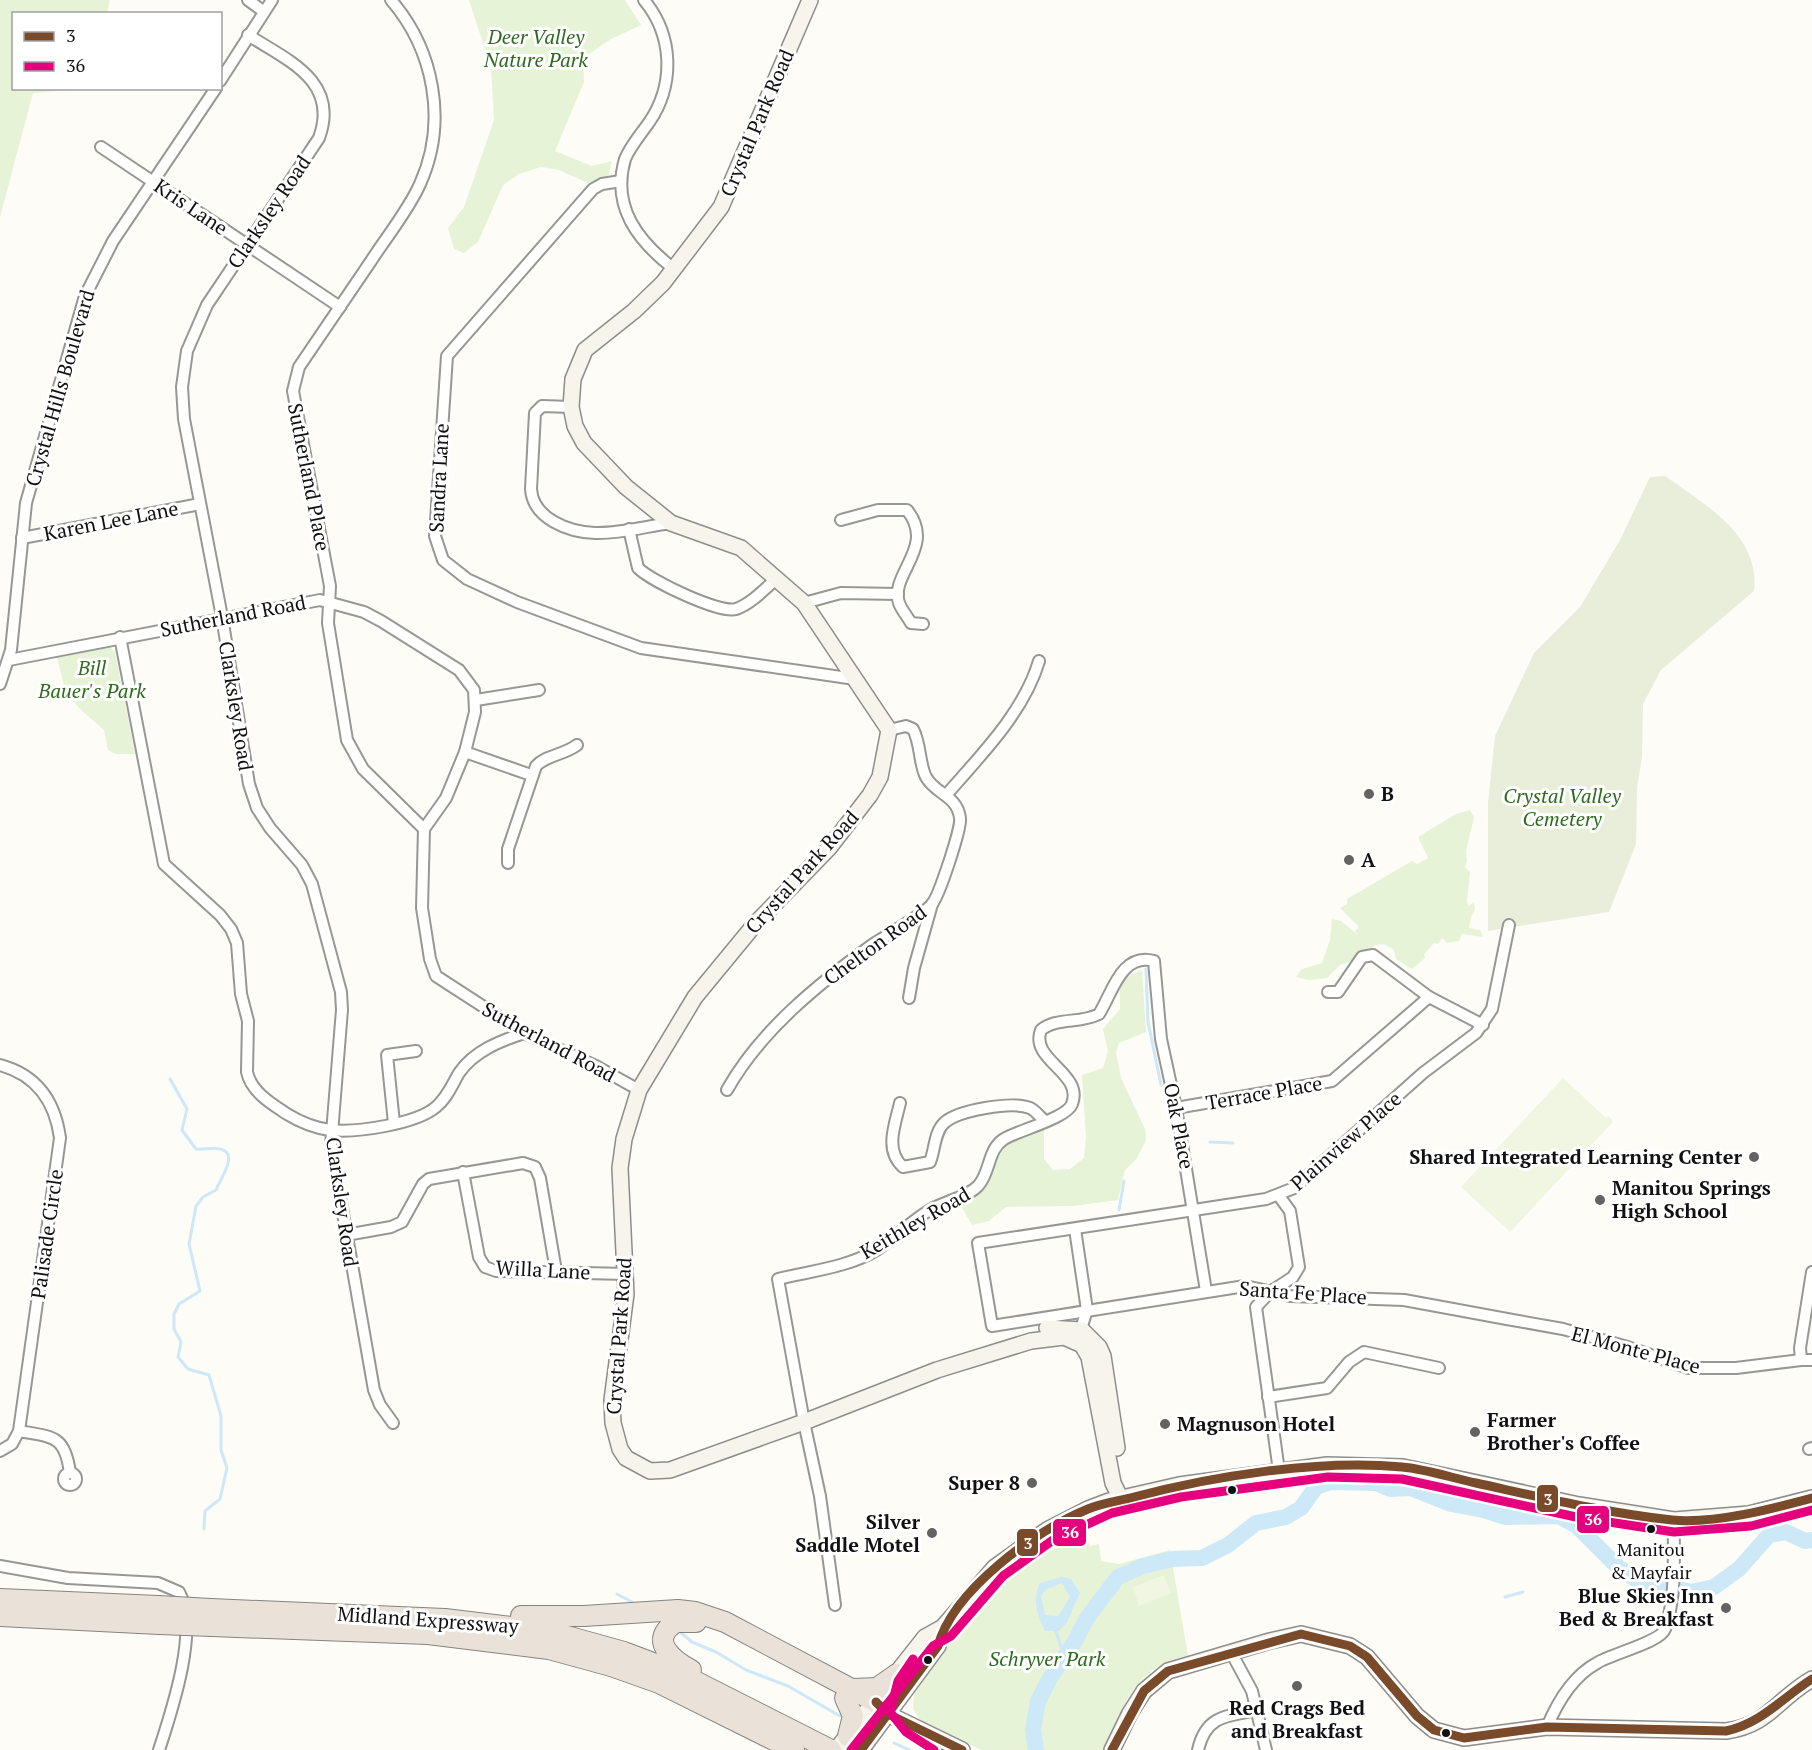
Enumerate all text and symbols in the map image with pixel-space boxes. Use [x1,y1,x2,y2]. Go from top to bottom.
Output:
legend [12,12,222,90]
text: 3 [66,23,76,47]
park label: Deer Valley Nature Park [483,23,588,73]
street label: Crystal Park Road [713,45,800,201]
text: 36 [66,53,86,77]
street label: Clarksley Road [221,150,316,274]
street label: Kris Lane [149,172,233,241]
street label: Crystal Hills Boulevard [18,286,101,490]
street label: Sutherland Place [282,401,337,553]
street label: Sandra Lane [422,423,455,533]
street label: Karen Lee Lane [41,494,180,547]
street label: Sutherland Road [158,588,308,643]
street label: Clarksley Road [213,639,260,773]
park label: Bill Bauer's Park [37,654,146,704]
place label: B [1381,780,1394,807]
park label: Crystal Valley Cemetery [1503,782,1622,832]
marker: B [1362,787,1376,801]
street label: Crystal Park Road [739,804,864,939]
place label: A [1361,846,1376,873]
marker: A [1342,853,1356,867]
street label: Chelton Road [818,898,931,991]
street label: Sutherland Road [478,995,621,1088]
street label: Terrace Place [1204,1069,1324,1116]
street label: Oak Place [1158,1081,1201,1171]
street label: Plainview Place [1285,1085,1407,1196]
street label: Clarksley Road [320,1135,365,1269]
place label: Shared Integrated Learning Center [1409,1143,1742,1170]
marker: Shared Integrated Learning Center [1747,1150,1761,1164]
street label: Palisade Circle [24,1167,69,1301]
place label: Manitou Springs High School [1612,1174,1771,1224]
street label: Keithley Road [855,1180,975,1265]
marker: Manitou Springs High School [1593,1193,1607,1207]
street label: Willa Lane [495,1254,591,1285]
street label: Crystal Park Road [600,1256,637,1415]
street label: Santa Fe Place [1238,1275,1368,1310]
street label: El Monte Place [1569,1319,1703,1380]
place label: Farmer Brother's Coffee [1487,1406,1640,1456]
place label: Magnuson Hotel [1177,1410,1335,1437]
marker: Magnuson Hotel [1158,1417,1172,1431]
marker: Farmer Brother's Coffee [1468,1425,1482,1439]
place label: Super 8 [948,1469,1020,1496]
marker: Super 8 [1025,1476,1039,1490]
unlabelled marker [1226,1484,1238,1496]
line badge: 3 [1536,1484,1559,1513]
text: 3 [1543,1488,1553,1510]
line badge: 36 [1576,1505,1610,1534]
place label: Silver Saddle Motel [795,1508,920,1558]
text: 36 [1584,1508,1602,1530]
line badge: 36 [1052,1518,1087,1547]
text: 36 [1061,1521,1079,1543]
marker: Manitou & Mayfair [1645,1523,1657,1535]
marker: Silver Saddle Motel [925,1526,939,1540]
line badge: 3 [1016,1528,1039,1557]
text: 3 [1023,1532,1033,1554]
place label: Manitou & Mayfair [1610,1537,1692,1584]
place label: Blue Skies Inn Bed & Breakfast [1559,1582,1714,1632]
street label: Midland Expressway [337,1600,520,1639]
marker: Blue Skies Inn Bed & Breakfast [1719,1601,1733,1615]
park label: Schryver Park [989,1645,1106,1672]
unlabelled marker [922,1654,934,1666]
marker: Red Crags Bed and Breakfast [1290,1679,1304,1693]
place label: Red Crags Bed and Breakfast [1229,1694,1365,1744]
unlabelled marker [1440,1727,1452,1739]

